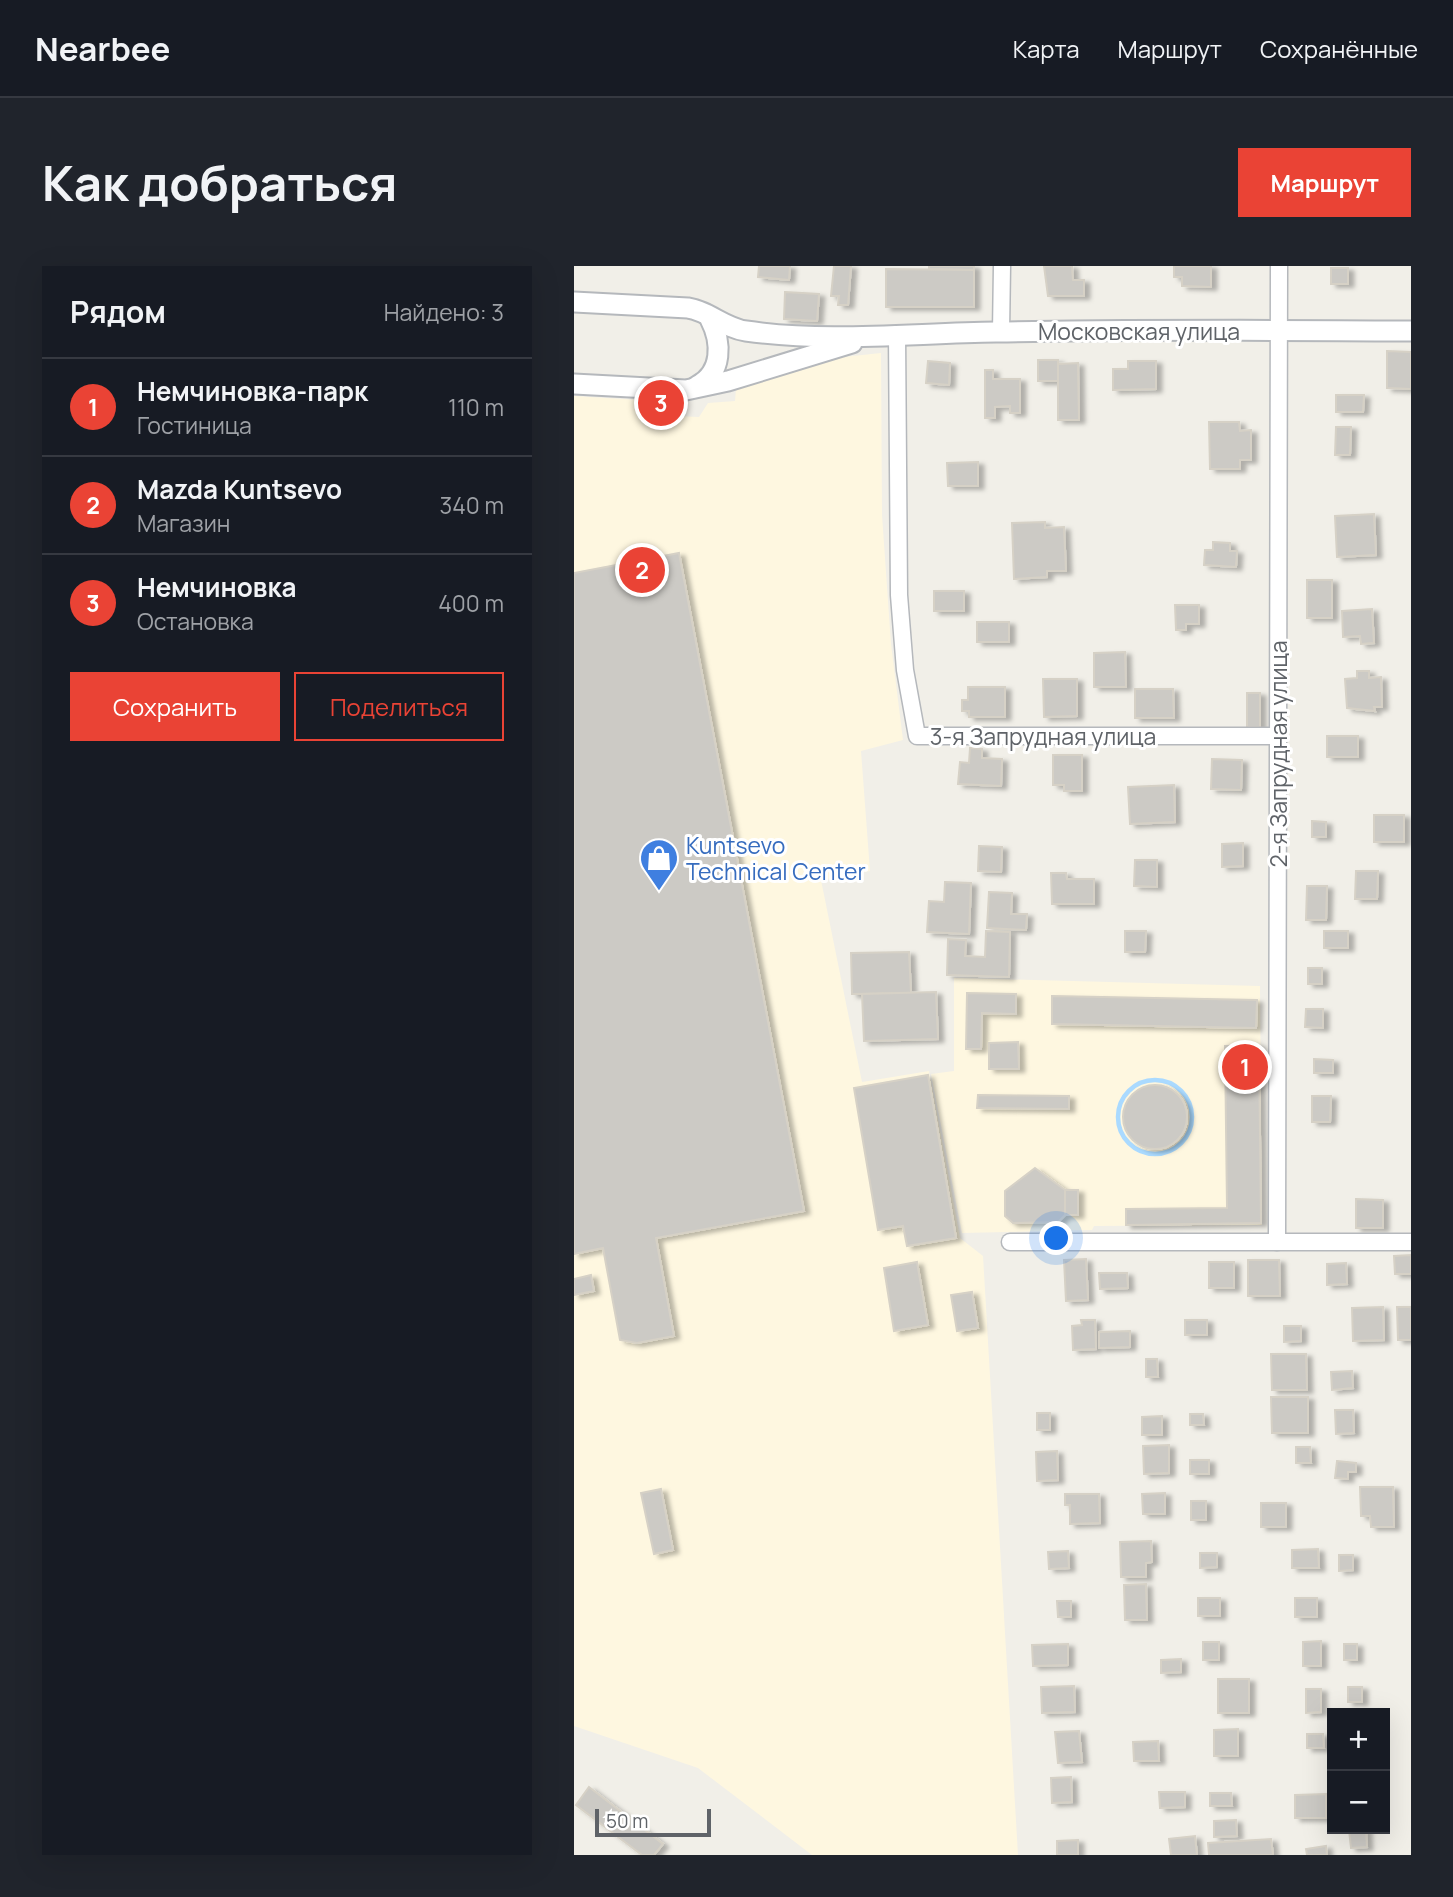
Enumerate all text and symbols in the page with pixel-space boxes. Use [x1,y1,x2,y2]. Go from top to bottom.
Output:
text: Nearbee [35,26,170,71]
text: Карта [1013,32,1080,65]
text: Маршрут [1118,32,1222,65]
text: Сохранённые [1260,32,1418,65]
button: Маршрут [1238,148,1411,217]
text: Как добраться [42,149,397,216]
text: Рядом [70,291,166,332]
text: Найдено: 3 [384,296,504,328]
street label: Московская улица [1038,315,1240,347]
text: Немчиновка-парк [137,373,368,409]
pin: 3 [638,377,684,429]
text: 1 [88,391,98,423]
text: 110 m [448,391,504,423]
text: Гостиница [137,409,252,441]
text: Mazda Kuntsevo [137,471,342,507]
text: 2 [86,489,100,521]
text: 340 m [440,489,504,521]
text: Магазин [137,507,230,539]
pin: 2 [619,544,665,596]
text: Немчиновка [137,569,296,605]
text: 3 [86,587,100,619]
text: 400 m [438,587,504,619]
text: Остановка [137,605,254,637]
street label: 2-я Запрудная улица [1262,641,1294,867]
button: Сохранить [70,672,280,741]
button: Поделиться [294,672,504,741]
street label: 3-я Запрудная улица [930,720,1156,752]
place label: Kuntsevo Technical Center [686,829,866,887]
shop icon: Kuntsevo Technical Center [638,837,680,892]
pin: 1 [1222,1041,1268,1093]
your location [1039,1221,1073,1255]
map controls [1327,1708,1390,1834]
button: + [1327,1708,1390,1771]
button: − [1327,1771,1390,1834]
scale bar [595,1806,710,1838]
text: 50 m [606,1808,648,1834]

